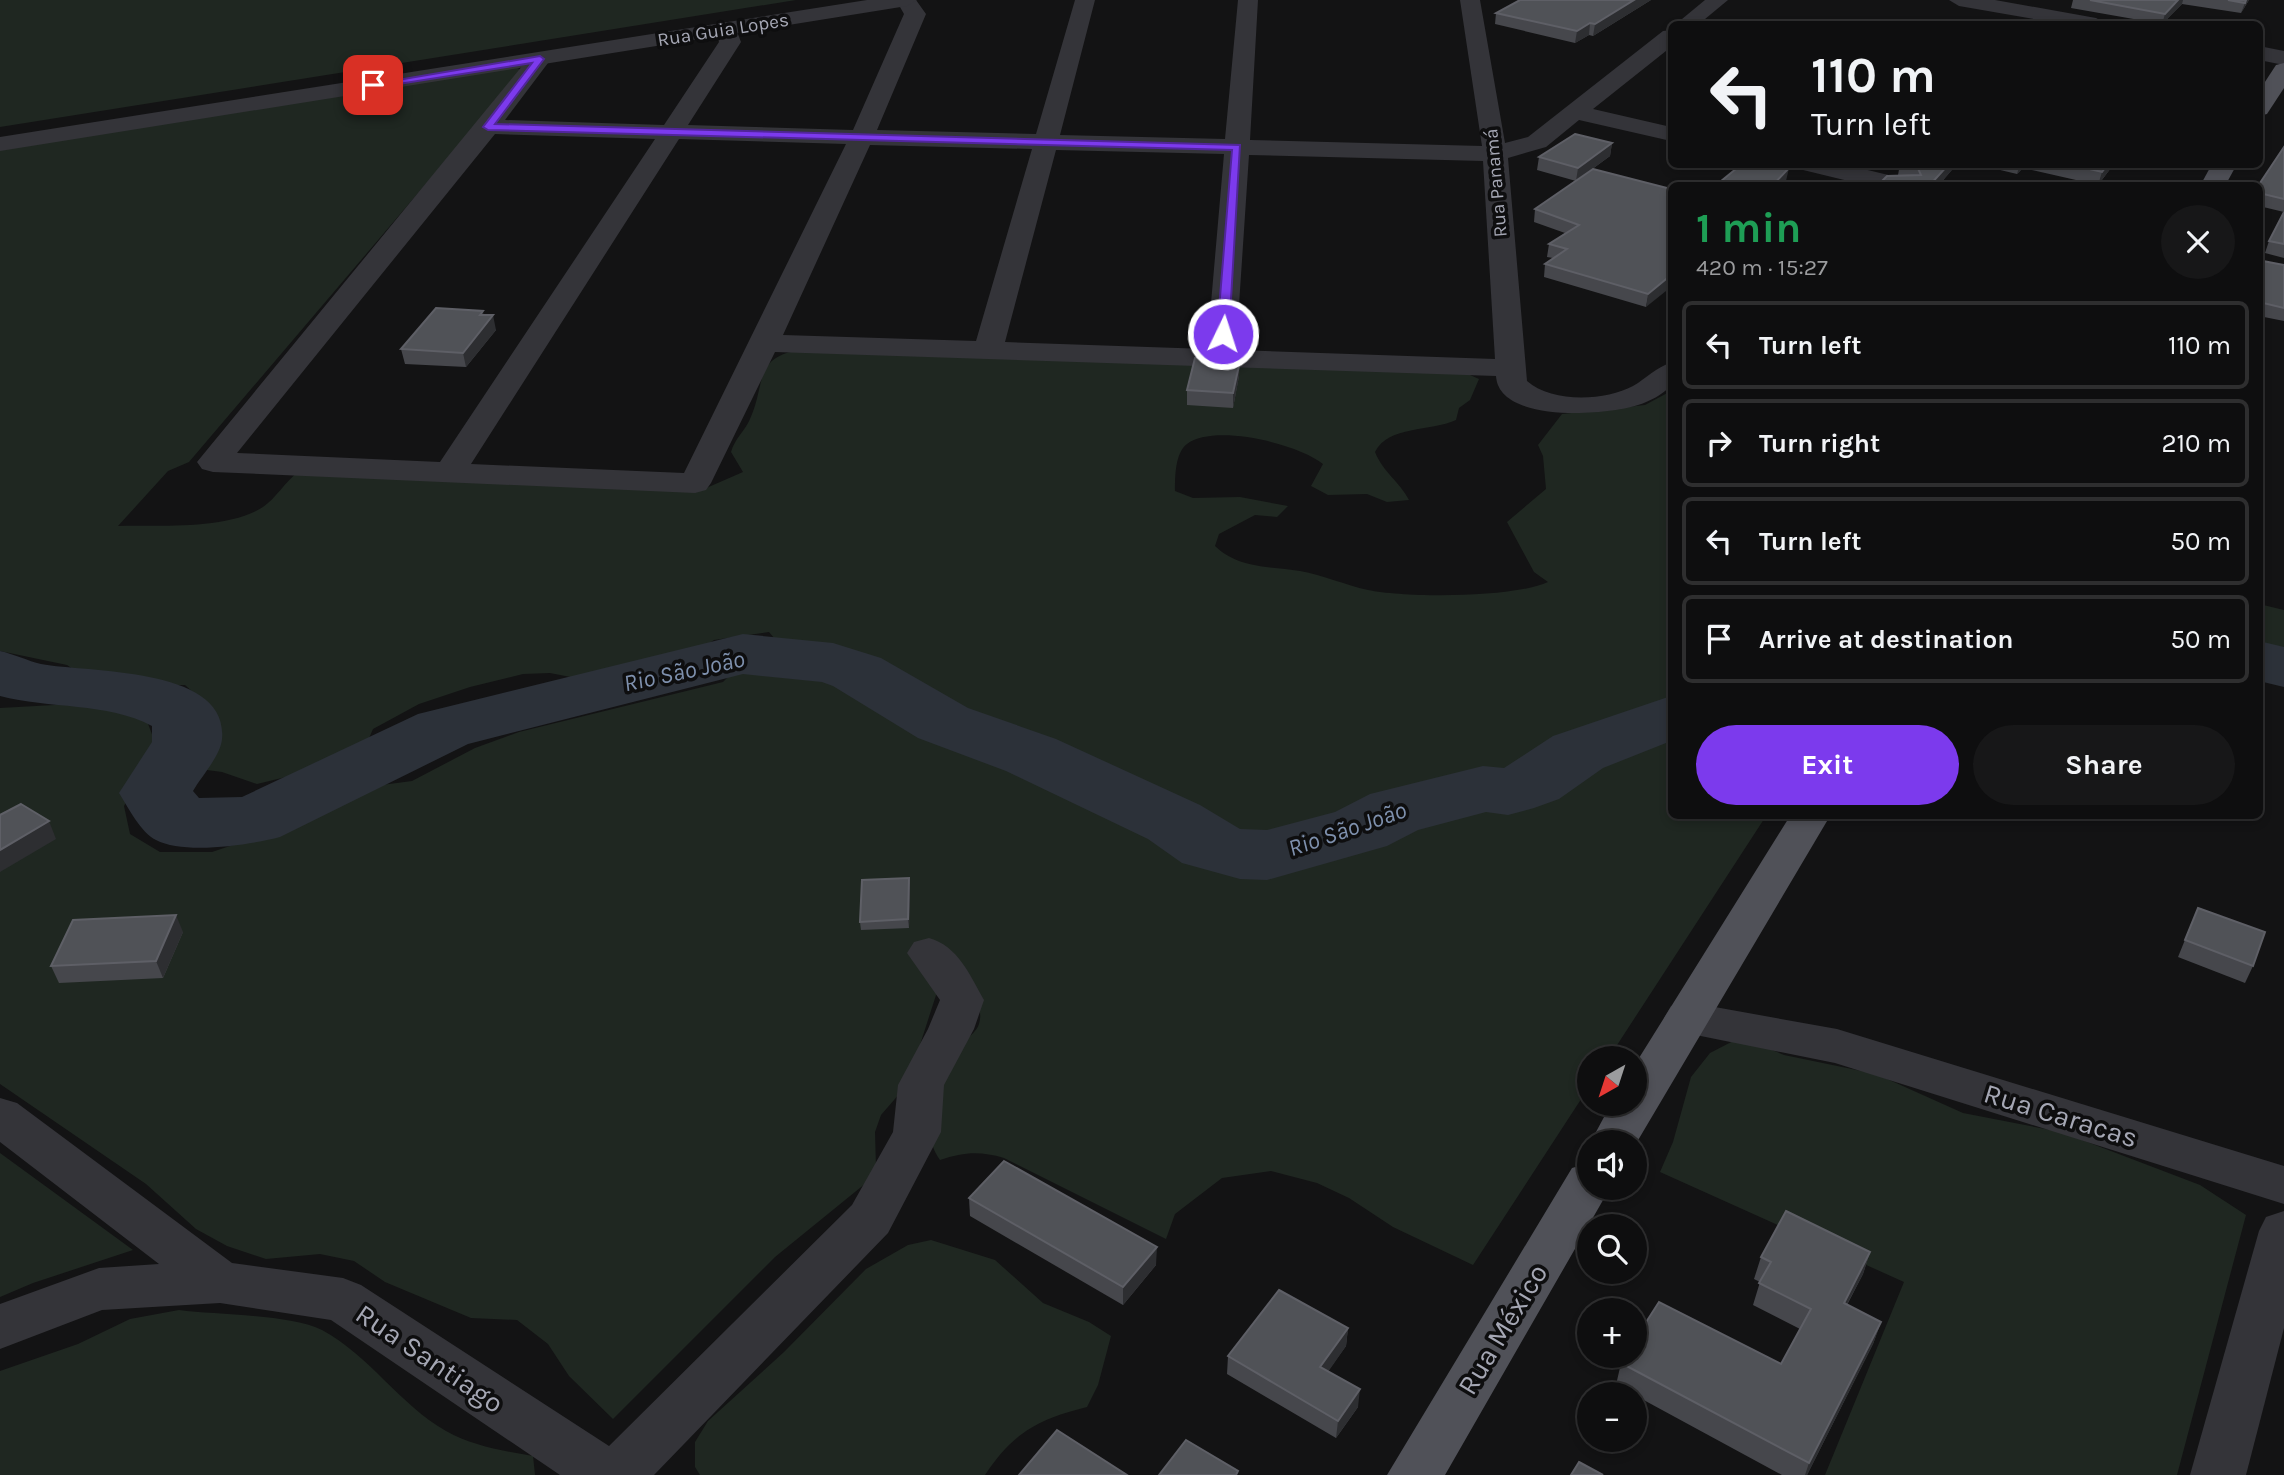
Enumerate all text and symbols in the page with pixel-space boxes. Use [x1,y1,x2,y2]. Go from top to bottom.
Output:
street label: Rua Guia Lopes [656,9,790,51]
text: 110 m [1811,47,1936,104]
icon: left [1696,49,1787,140]
pin [343,55,403,115]
icon: arrive [354,66,392,104]
text: Turn left [1811,106,1931,143]
street label: Rua Panamá [1480,128,1512,238]
text: 1 min [1696,203,1801,253]
button: close [2161,205,2235,279]
text: 420 m · 15:27 [1696,254,1828,281]
position arrow [1186,297,1260,371]
icon: left [1700,326,1738,364]
text: Turn left [1759,330,1861,361]
text: 110 m [2168,330,2231,361]
icon: right [1700,424,1738,462]
text: Turn right [1759,428,1880,459]
text: 210 m [2161,428,2231,459]
icon: left [1700,522,1738,560]
text: Turn left [1759,526,1861,557]
text: 50 m [2170,526,2231,557]
icon: arrive [1700,620,1738,658]
text: Arrive at destination [1759,624,2013,655]
text: 50 m [2170,624,2231,655]
water label: Rio São João [621,644,747,697]
button: Exit [1696,725,1959,805]
button: Share [1973,725,2235,805]
water label: Rio São João [1284,796,1410,862]
north arrow [1577,1046,1647,1116]
map controls [1577,1046,1647,1452]
street label: Rua Caracas [1980,1076,2142,1154]
button: sound [1577,1130,1647,1200]
button: search [1577,1214,1647,1284]
street label: Rua México [1451,1258,1554,1401]
street label: Rua Santiago [350,1297,510,1420]
button: + [1577,1298,1647,1368]
button: − [1577,1382,1647,1452]

